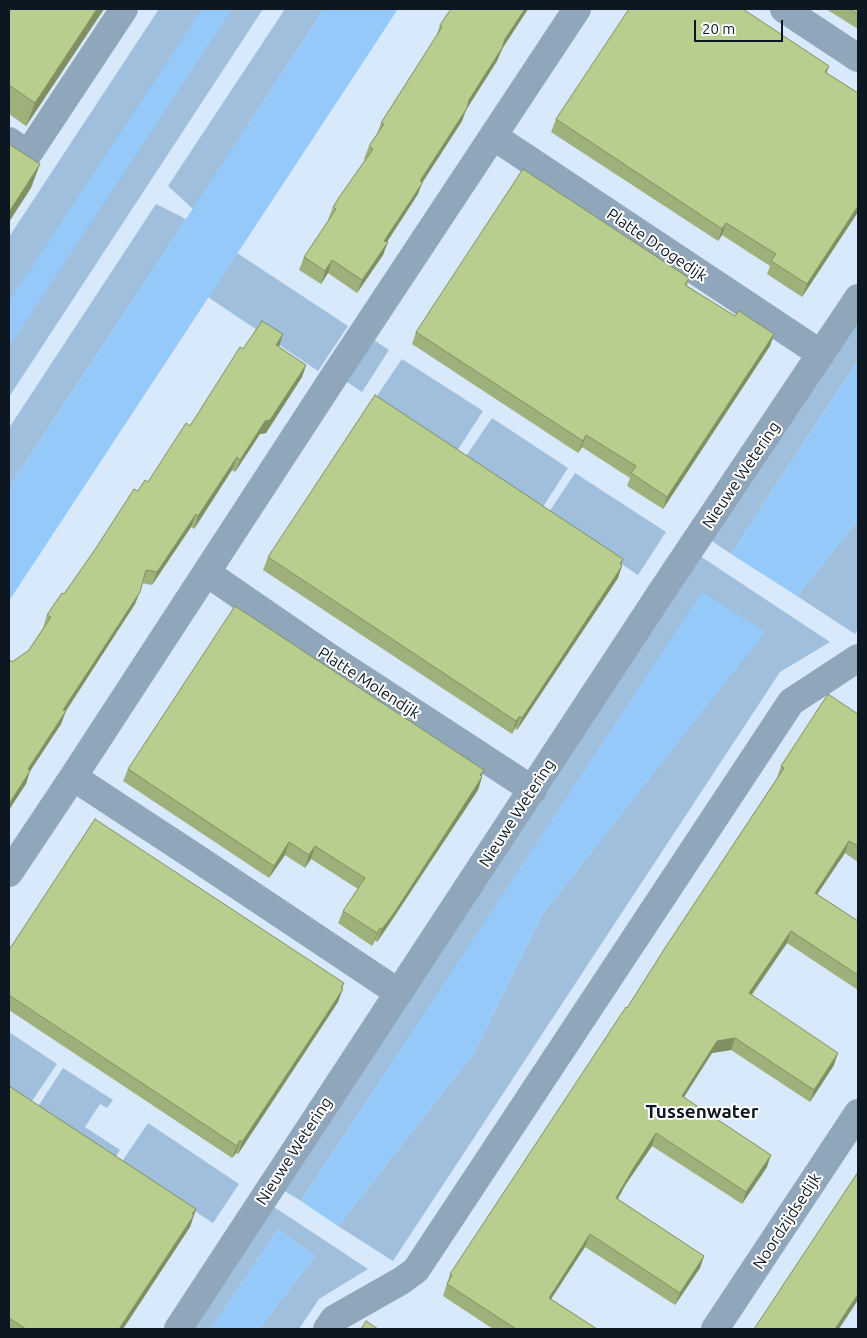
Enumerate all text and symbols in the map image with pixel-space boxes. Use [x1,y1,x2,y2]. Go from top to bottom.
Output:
scale bar [697,10,786,42]
text: 20 m [702,20,735,37]
street label: Platte Drogedijk [603,204,711,286]
street label: Nieuwe Wetering [698,418,784,532]
street label: Platte Molendijk [314,643,424,723]
street label: Nieuwe Wetering [475,755,559,871]
street label: Nieuwe Wetering [252,1093,336,1209]
district label: Tussenwater [646,1101,758,1123]
street label: Noordzijdsedijk [749,1169,825,1273]

